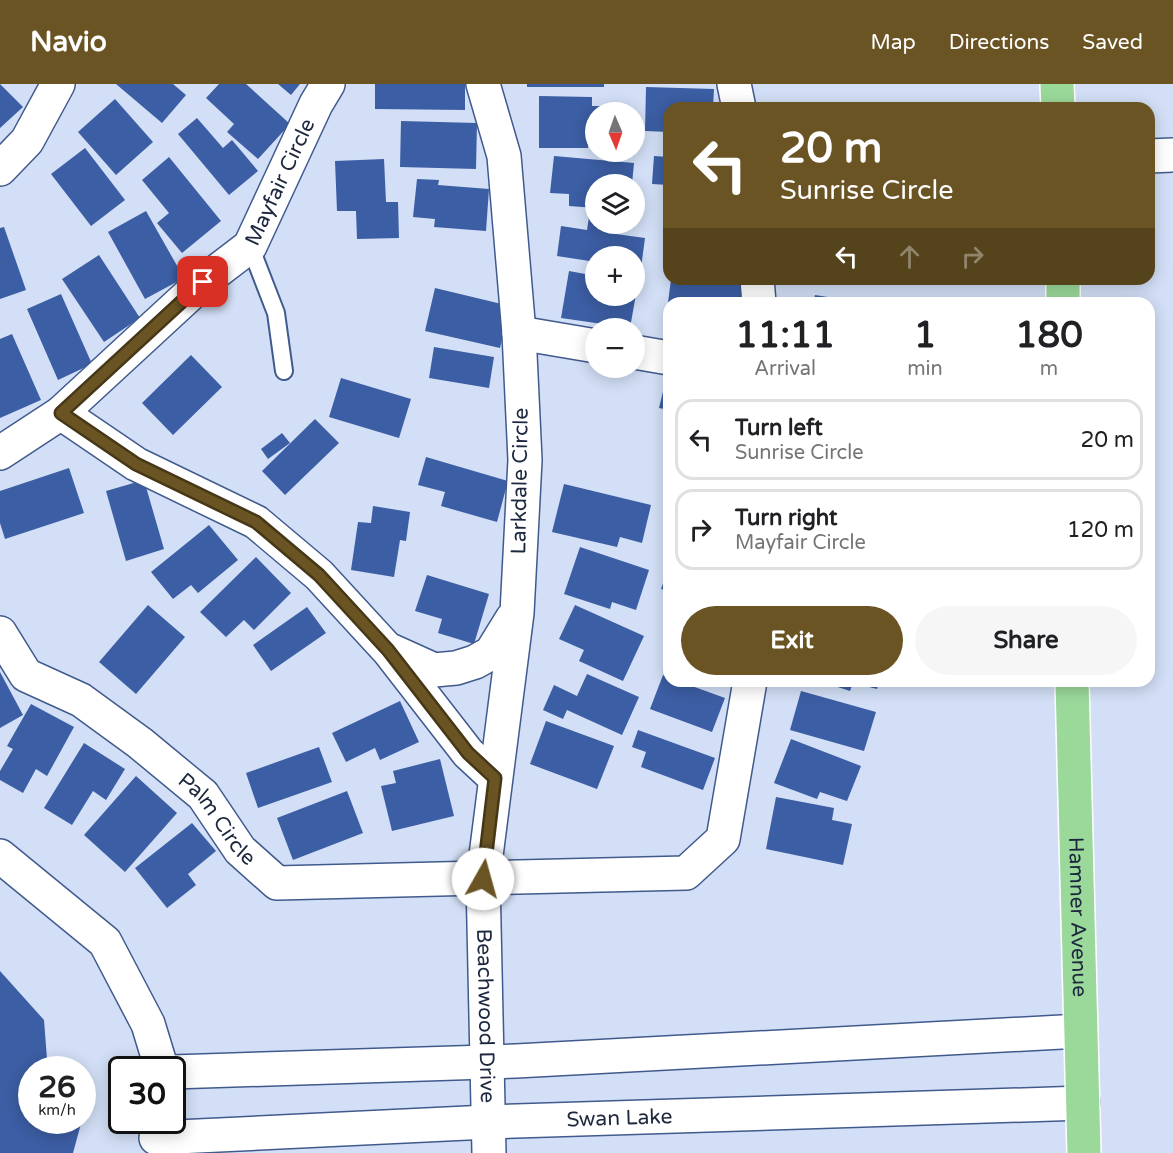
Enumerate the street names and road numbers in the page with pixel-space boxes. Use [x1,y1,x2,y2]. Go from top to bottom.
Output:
street label: Mayfair Circle [239,114,320,249]
street label: Larkdale Circle [506,407,534,555]
street label: Palm Circle [173,767,261,871]
street label: Hamner Avenue [1063,836,1093,998]
street label: Beachwood Drive [472,928,500,1103]
street label: Swan Lake [566,1104,673,1132]

